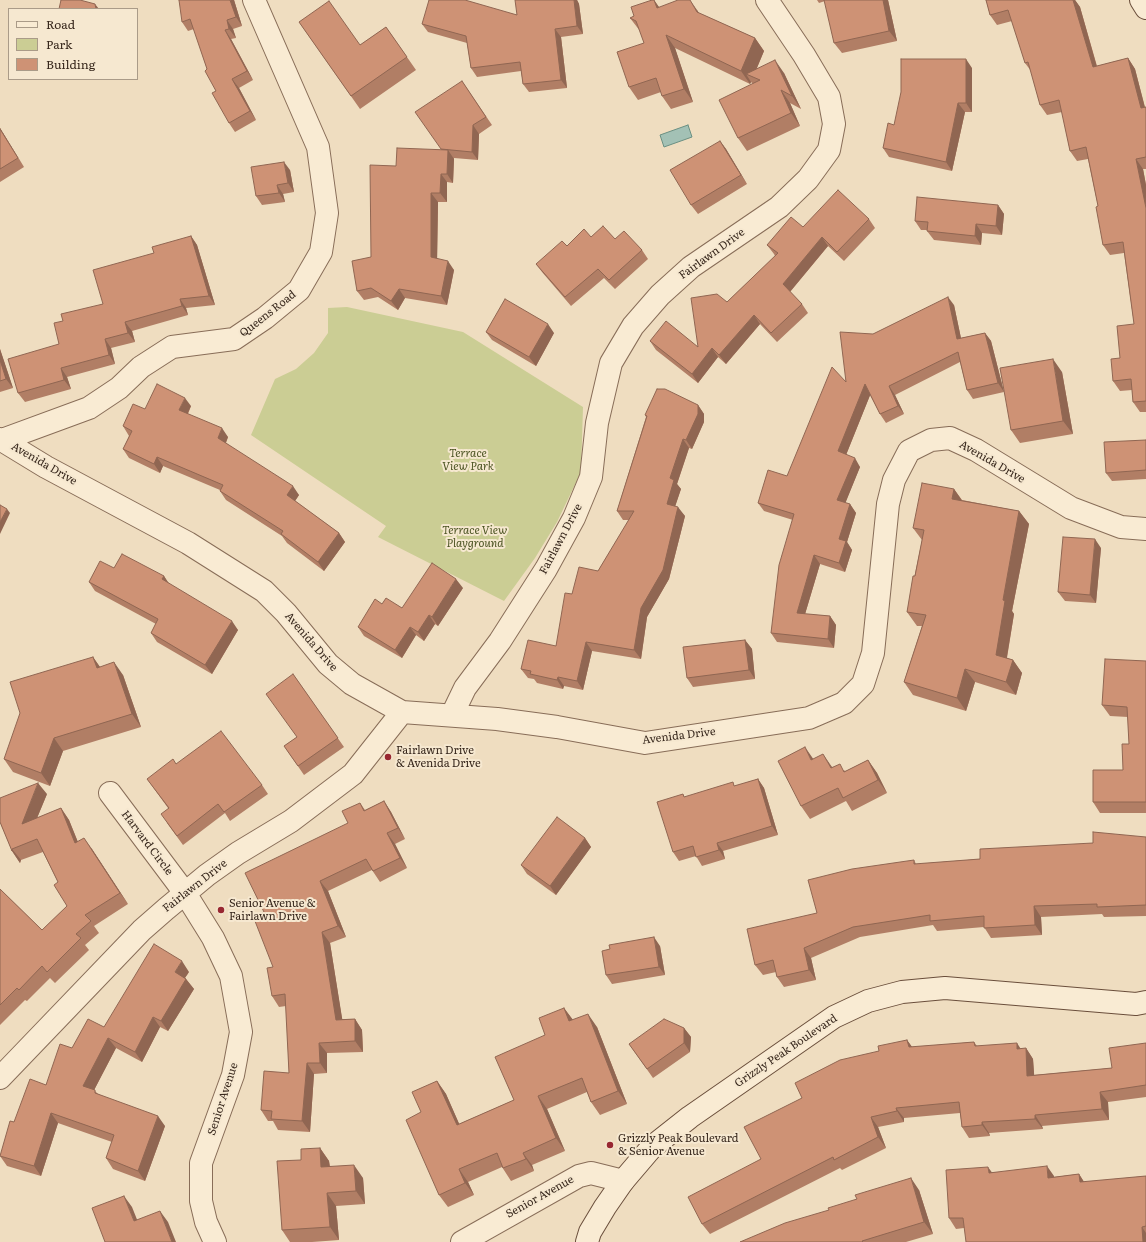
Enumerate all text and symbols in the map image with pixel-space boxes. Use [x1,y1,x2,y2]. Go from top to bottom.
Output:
legend [8,8,138,80]
text: Road [46,15,75,33]
text: Park [46,35,72,53]
text: Building [46,55,95,73]
street label: Fairlawn Drive [677,226,747,282]
street label: Queens Road [237,288,299,340]
street label: Avenida Drive [957,438,1027,486]
street label: Avenida Drive [9,440,79,488]
park label: Terrace View Park [442,447,494,473]
street label: Fairlawn Drive [537,501,585,577]
park label: Terrace View Playground [442,524,508,550]
street label: Avenida Drive [282,610,340,674]
street label: Avenida Drive [642,725,716,747]
place label: Fairlawn Drive & Avenida Drive [396,744,481,770]
marker: Fairlawn Drive & Avenida Drive [383,752,393,762]
street label: Harvard Circle [118,808,176,878]
street label: Fairlawn Drive [160,857,230,915]
place label: Senior Avenue & Fairlawn Drive [229,897,316,923]
marker: Senior Avenue & Fairlawn Drive [216,905,226,915]
street label: Grizzly Peak Boulevard [732,1012,840,1090]
street label: Senior Avenue [205,1061,241,1137]
place label: Grizzly Peak Boulevard & Senior Avenue [618,1132,739,1158]
marker: Grizzly Peak Boulevard & Senior Avenue [605,1140,615,1150]
street label: Senior Avenue [504,1173,576,1221]

